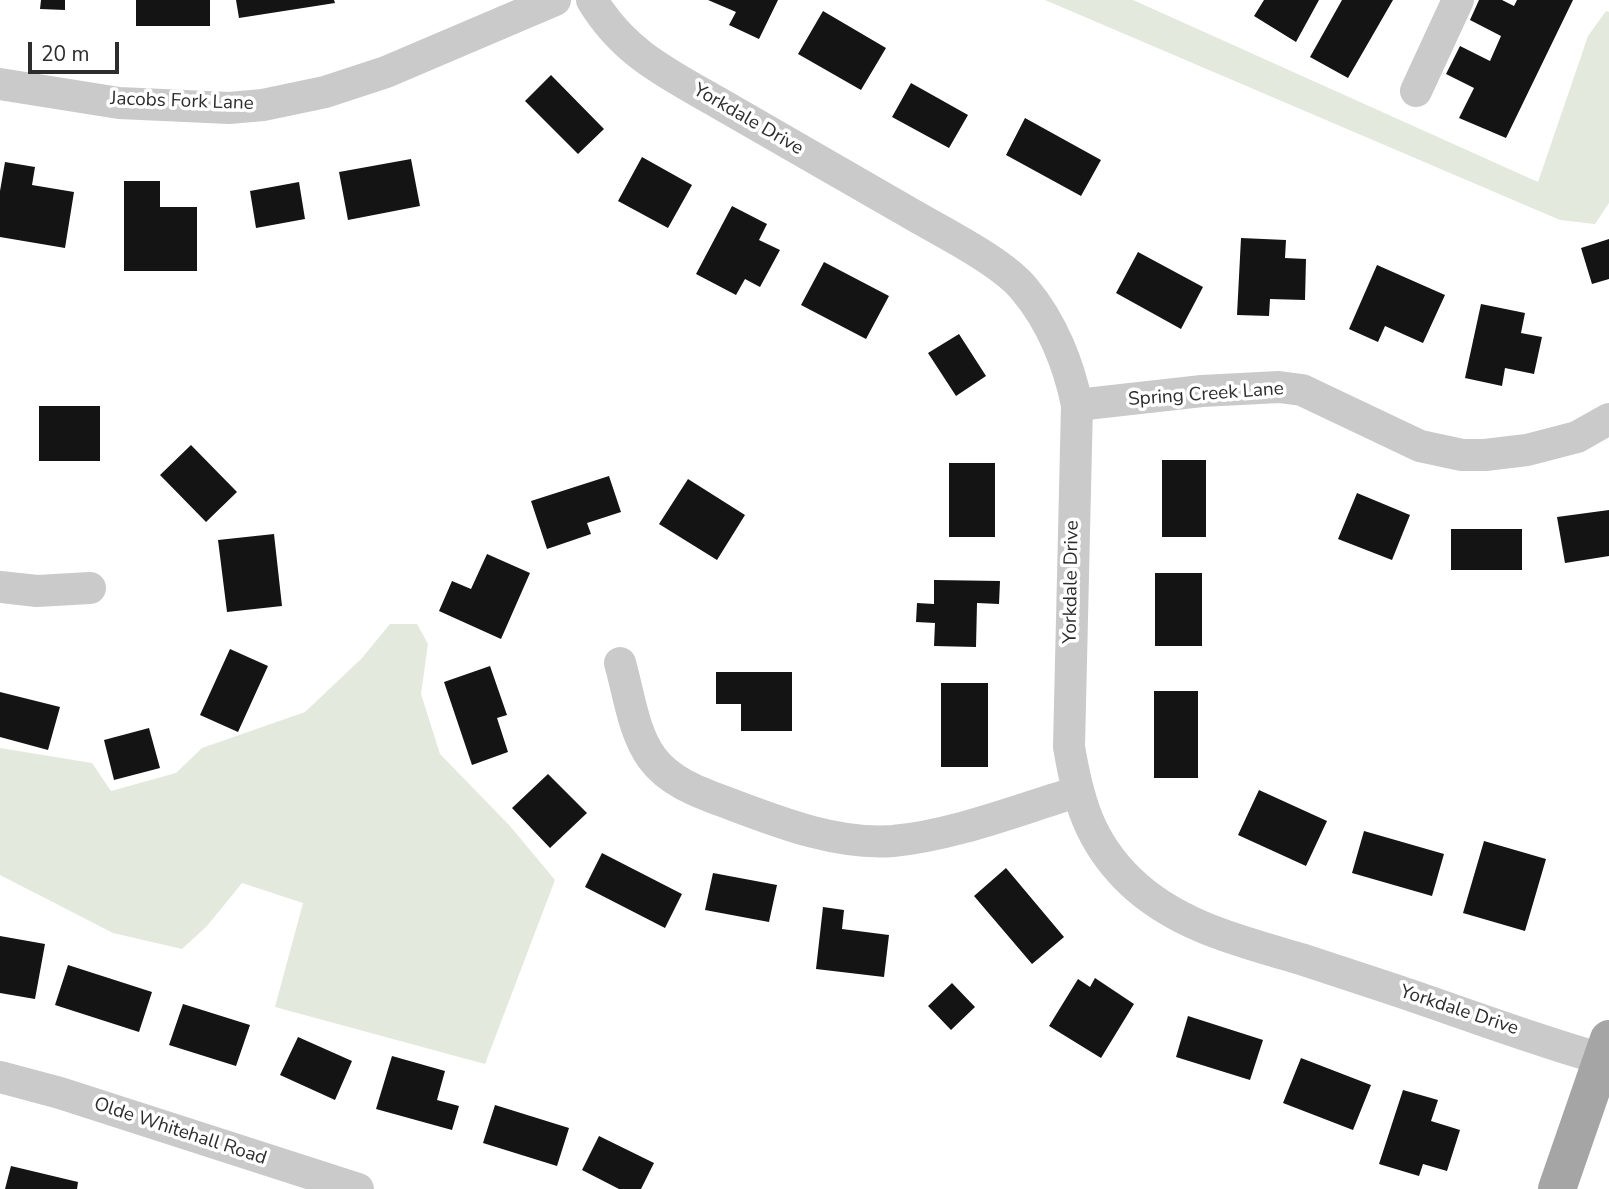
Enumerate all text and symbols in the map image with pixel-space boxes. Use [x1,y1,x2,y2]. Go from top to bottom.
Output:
scale bar [32,28,122,72]
text: 20 m [41,40,90,68]
street label: Yorkdale Drive [689,79,807,161]
street label: Jacobs Fork Lane [110,88,254,116]
street label: Spring Creek Lane [1127,378,1285,412]
street label: Yorkdale Drive [1060,520,1084,644]
street label: Yorkdale Drive [1397,981,1521,1041]
street label: Olde Whitehall Road [91,1093,269,1171]

